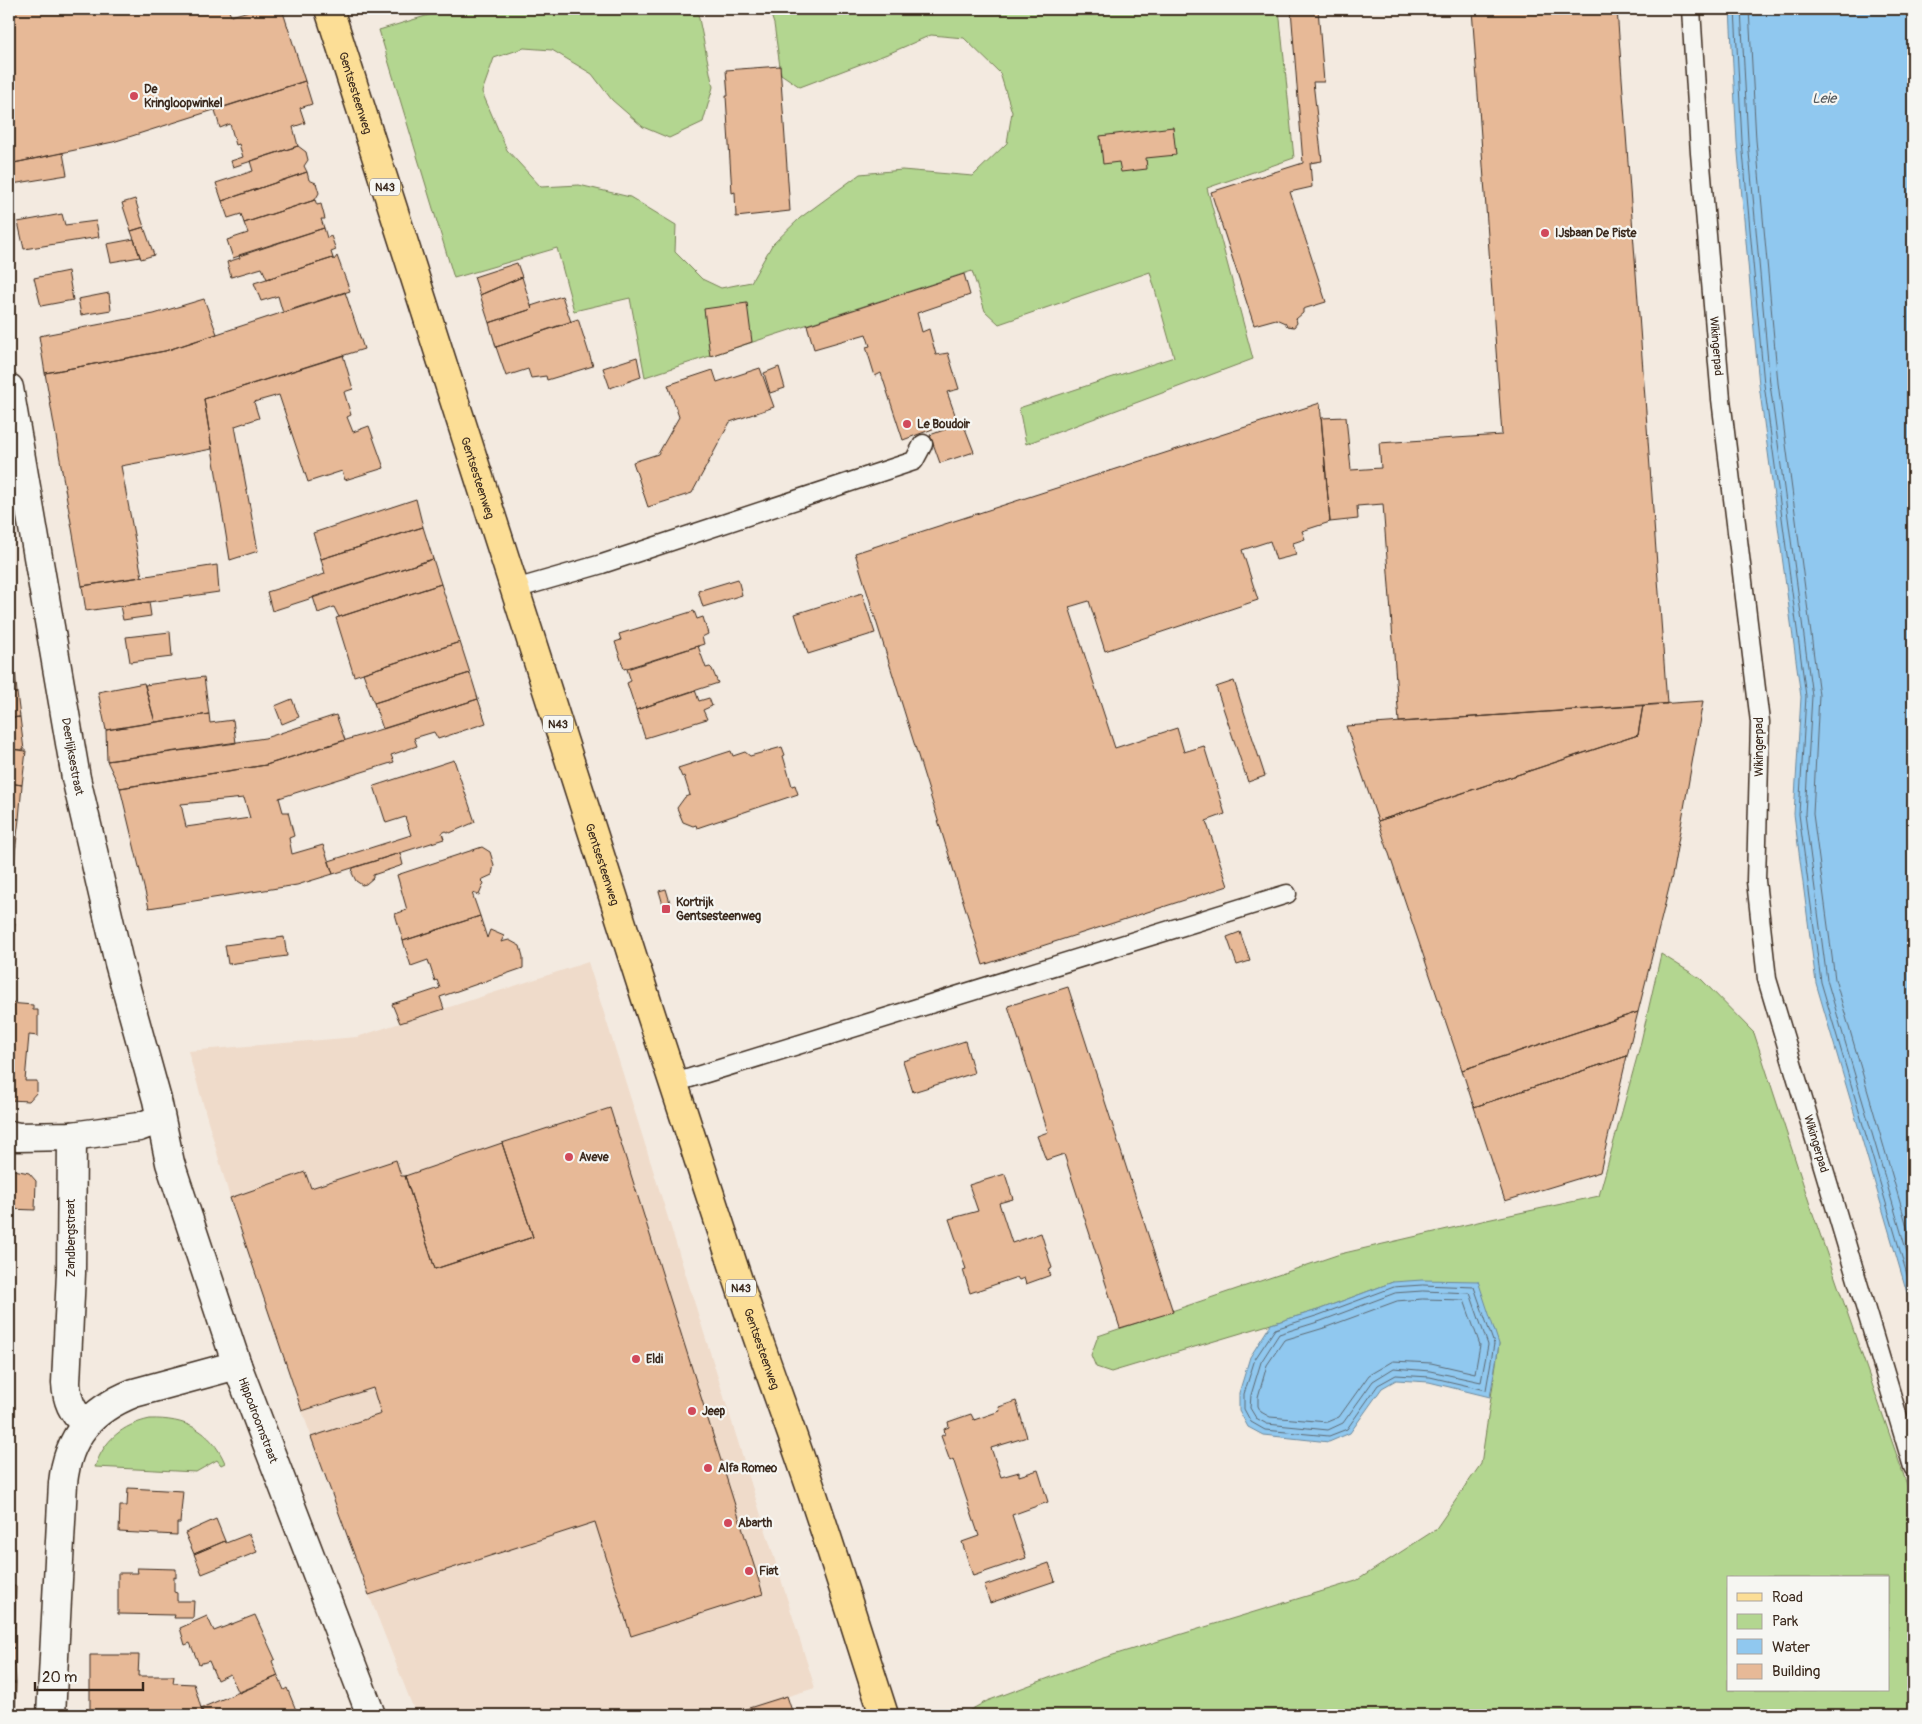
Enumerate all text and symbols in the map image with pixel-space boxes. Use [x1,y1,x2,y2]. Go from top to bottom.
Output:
street label: Gentsesteenweg [335,50,375,136]
place label: De Kringloopwinkel [144,82,223,111]
marker: De Kringloopwinkel [128,90,140,102]
water label: Leie [1812,90,1838,107]
road number: N43 [370,178,400,196]
place label: IJsbaan De Piste [1555,226,1638,241]
marker: IJsbaan De Piste [1539,227,1551,239]
street label: Wikingerpad [1706,316,1726,377]
place label: Le Boudoir [917,417,971,432]
marker: Le Boudoir [901,418,913,430]
street label: Gentsesteenweg [457,435,497,521]
road number: N43 [543,716,573,732]
street label: Deerlijksestraat [58,717,87,797]
street label: Wikingerpad [1752,717,1767,777]
street label: Gentsesteenweg [581,822,622,907]
place label: Kortrijk Gentsesteenweg [676,895,761,924]
marker: Kortrijk Gentsesteenweg [660,903,672,915]
street label: Wikingerpad [1800,1113,1832,1175]
place label: Aveve [579,1150,610,1165]
marker: Aveve [563,1151,575,1163]
street label: Zandbergstraat [64,1199,79,1277]
road number: N43 [726,1280,756,1296]
street label: Gentsesteenweg [740,1306,782,1392]
place label: Eldi [646,1352,663,1367]
marker: Eldi [630,1353,642,1365]
street label: Hippodroomstraat [234,1375,281,1466]
place label: Jeep [702,1404,726,1419]
marker: Jeep [686,1405,698,1417]
place label: Alfa Romeo [718,1461,778,1476]
marker: Alfa Romeo [702,1462,714,1474]
place label: Abarth [738,1516,772,1531]
marker: Abarth [722,1517,734,1529]
place label: Fiat [759,1564,780,1579]
marker: Fiat [743,1565,755,1577]
legend [1727,1576,1890,1692]
text: Road [1772,1588,1803,1607]
text: Park [1772,1612,1799,1631]
text: Water [1772,1638,1811,1657]
scale bar [35,1659,142,1691]
text: Building [1772,1662,1820,1681]
text: 20 m [42,1668,77,1687]

